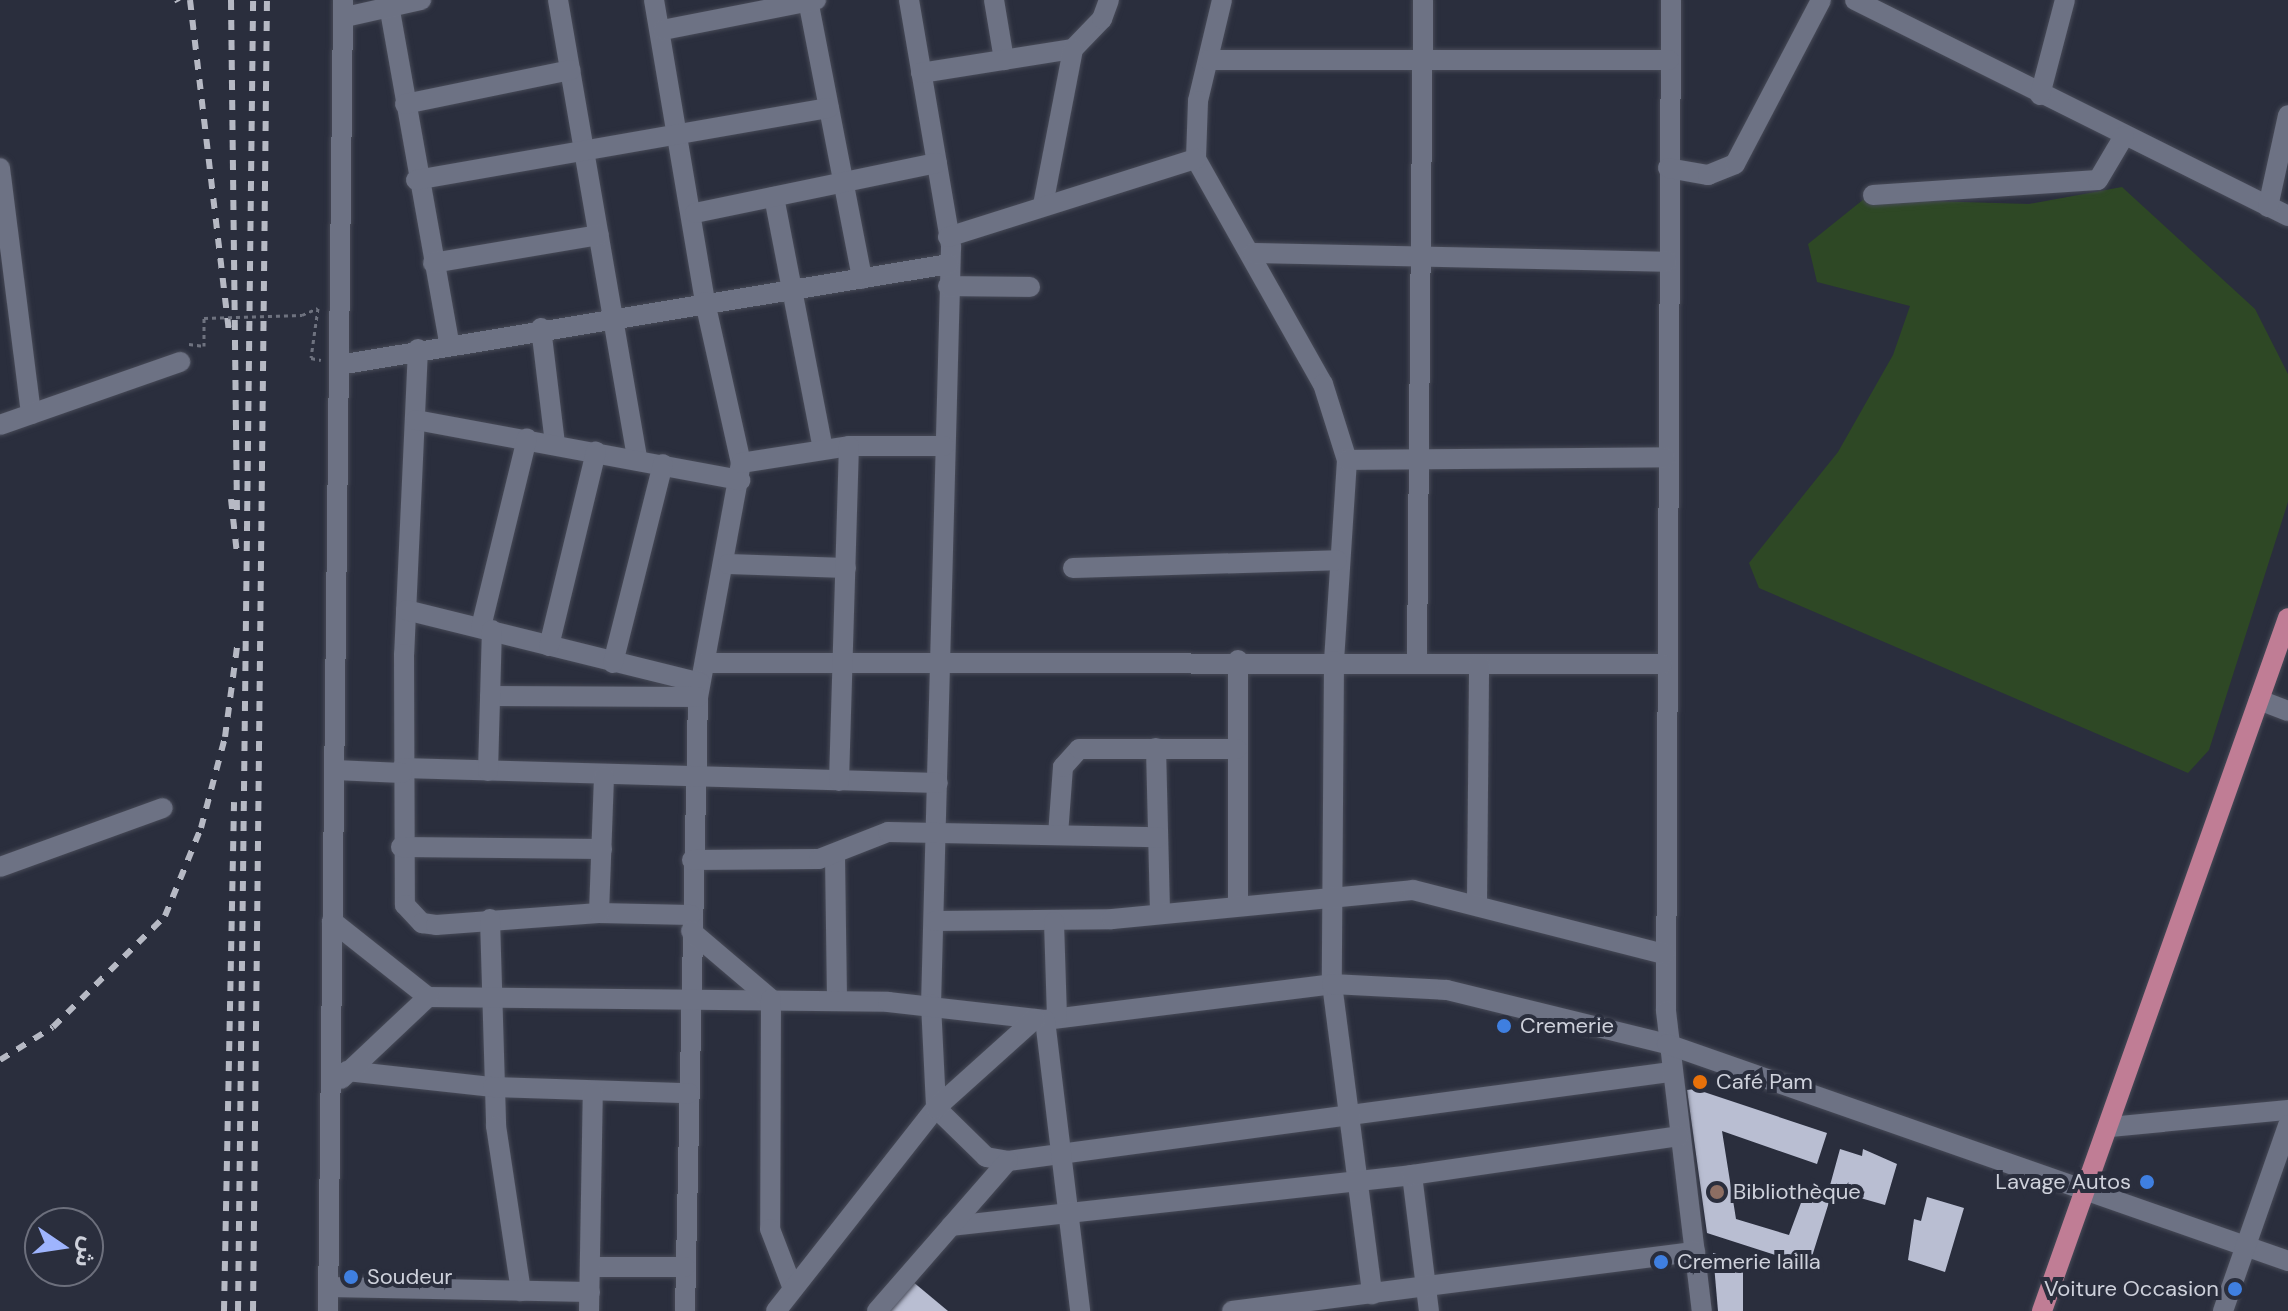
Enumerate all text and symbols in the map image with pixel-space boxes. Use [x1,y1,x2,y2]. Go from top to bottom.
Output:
place label: Cremerie [1520,1013,1614,1039]
marker: Cremerie [1495,1017,1513,1035]
place label: Café Pam [1716,1069,1813,1095]
marker: Café Pam [1691,1073,1709,1091]
place label: Lavage Autos [1995,1169,2131,1195]
marker: Lavage Autos [2138,1173,2156,1191]
place label: Bibliothèque [1733,1179,1861,1205]
marker: Bibliothèque [1708,1183,1726,1201]
north arrow [24,1207,104,1287]
text: ش [68,1234,103,1270]
place label: Cremerie lailla [1677,1249,1821,1275]
marker: Cremerie lailla [1652,1253,1670,1271]
place label: Soudeur [367,1264,452,1290]
marker: Soudeur [342,1268,360,1286]
place label: Voiture Occasion [2044,1276,2219,1302]
marker: Voiture Occasion [2226,1280,2244,1298]

